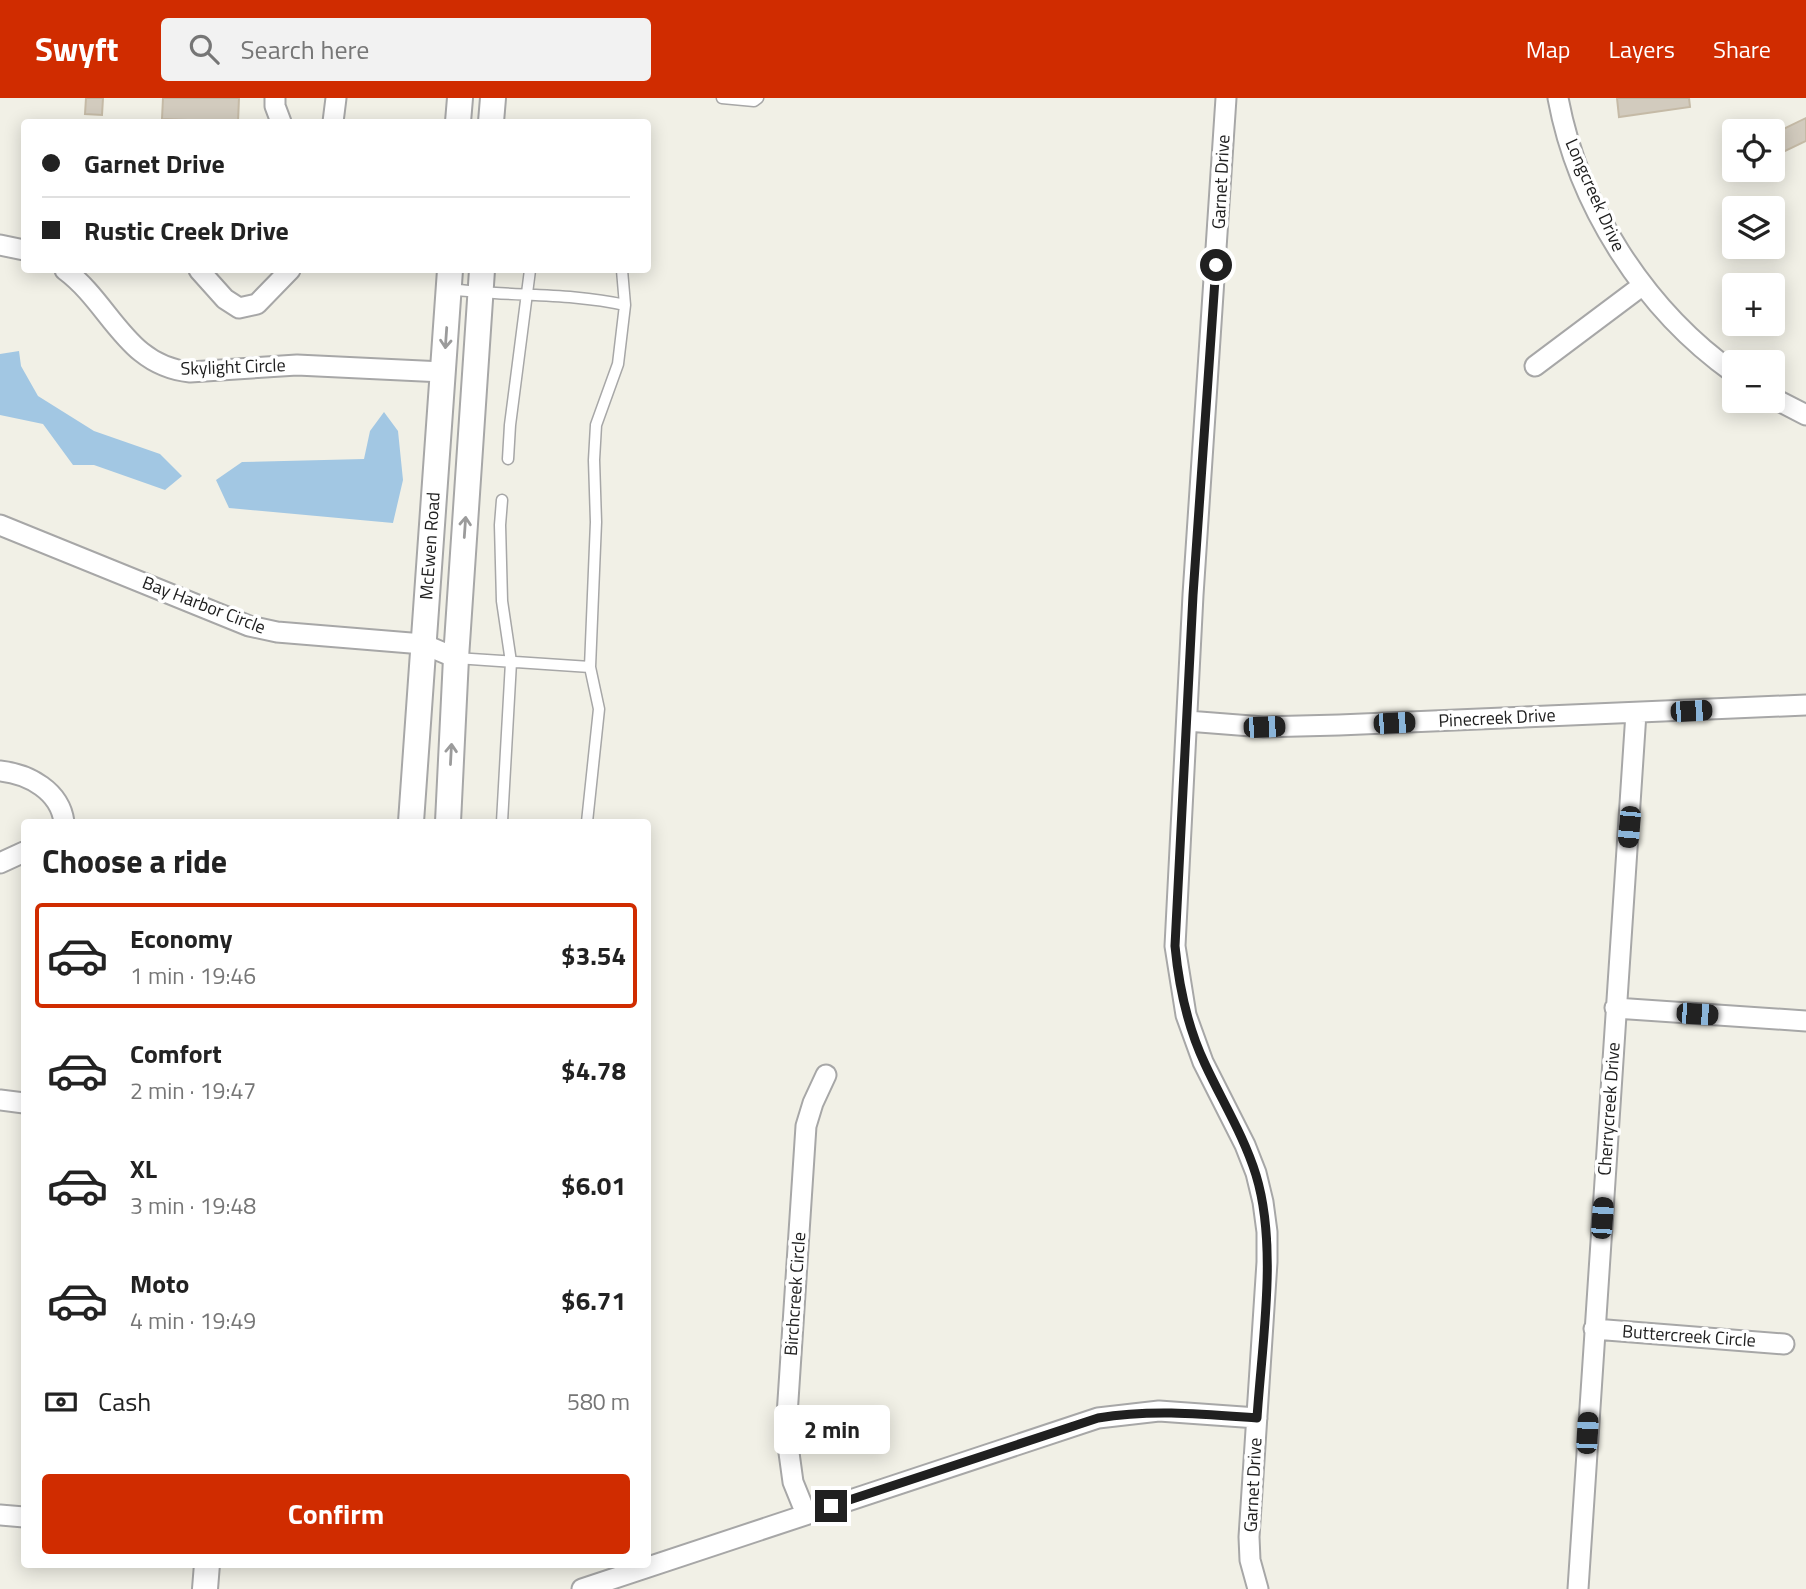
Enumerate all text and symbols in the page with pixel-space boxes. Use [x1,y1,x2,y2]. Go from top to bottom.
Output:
search box [161,18,651,81]
text: Swyft [35,24,119,74]
icon: search [185,30,223,68]
text: Search here [241,30,369,69]
text: Map [1526,31,1571,67]
text: Layers [1609,31,1675,67]
text: Share [1713,31,1771,67]
map controls [1722,119,1785,413]
button: locate [1722,119,1785,182]
street label: Garnet Drive [1205,134,1236,230]
street label: Longcreek Drive [1559,134,1632,256]
text: Garnet Drive [84,144,225,183]
button: layers [1722,196,1785,259]
text: Rustic Creek Drive [84,211,289,250]
route start [1200,249,1232,281]
button: + [1722,273,1785,336]
one-way arrow [439,326,452,348]
button: − [1722,350,1785,413]
street label: Skylight Circle [180,351,286,382]
street label: McEwen Road [412,491,447,601]
one-way arrow [459,516,472,539]
street label: Bay Harbor Circle [139,569,270,640]
car [1670,699,1713,723]
street label: Pinecreek Drive [1438,701,1556,734]
car [1373,711,1416,735]
car [1243,716,1286,738]
one-way arrow [445,744,458,766]
car [1617,805,1642,849]
text: Choose a ride [42,837,227,885]
text: Economy [130,919,232,958]
icon: car [46,924,109,987]
text: $3.54 [561,936,626,975]
text: 1 min · 19:46 [130,958,256,993]
car [1676,1002,1719,1026]
text: Comfort [130,1034,222,1073]
icon: car [46,1039,109,1102]
street label: Cherrycreek Drive [1590,1041,1627,1177]
text: $4.78 [561,1051,626,1090]
text: 2 min · 19:47 [130,1073,256,1108]
text: XL [130,1149,157,1188]
icon: car [46,1154,109,1217]
text: $6.01 [561,1166,626,1205]
text: 3 min · 19:48 [130,1188,256,1223]
car [1591,1196,1614,1240]
street label: Birchcreek Circle [777,1231,812,1357]
text: Moto [130,1264,189,1303]
icon: car [46,1269,109,1332]
text: $6.71 [561,1281,626,1320]
text: 4 min · 19:49 [130,1303,256,1338]
street label: Buttercreek Circle [1621,1317,1757,1354]
text: Cash [98,1382,151,1421]
icon: cash [42,1383,80,1421]
text: 580 m [567,1384,630,1419]
callout: 2 min [773,1404,889,1454]
car [1576,1411,1599,1455]
text: 2 min [804,1412,860,1447]
street label: Garnet Drive [1237,1437,1268,1533]
button: Confirm [42,1474,630,1554]
route end [815,1490,847,1522]

